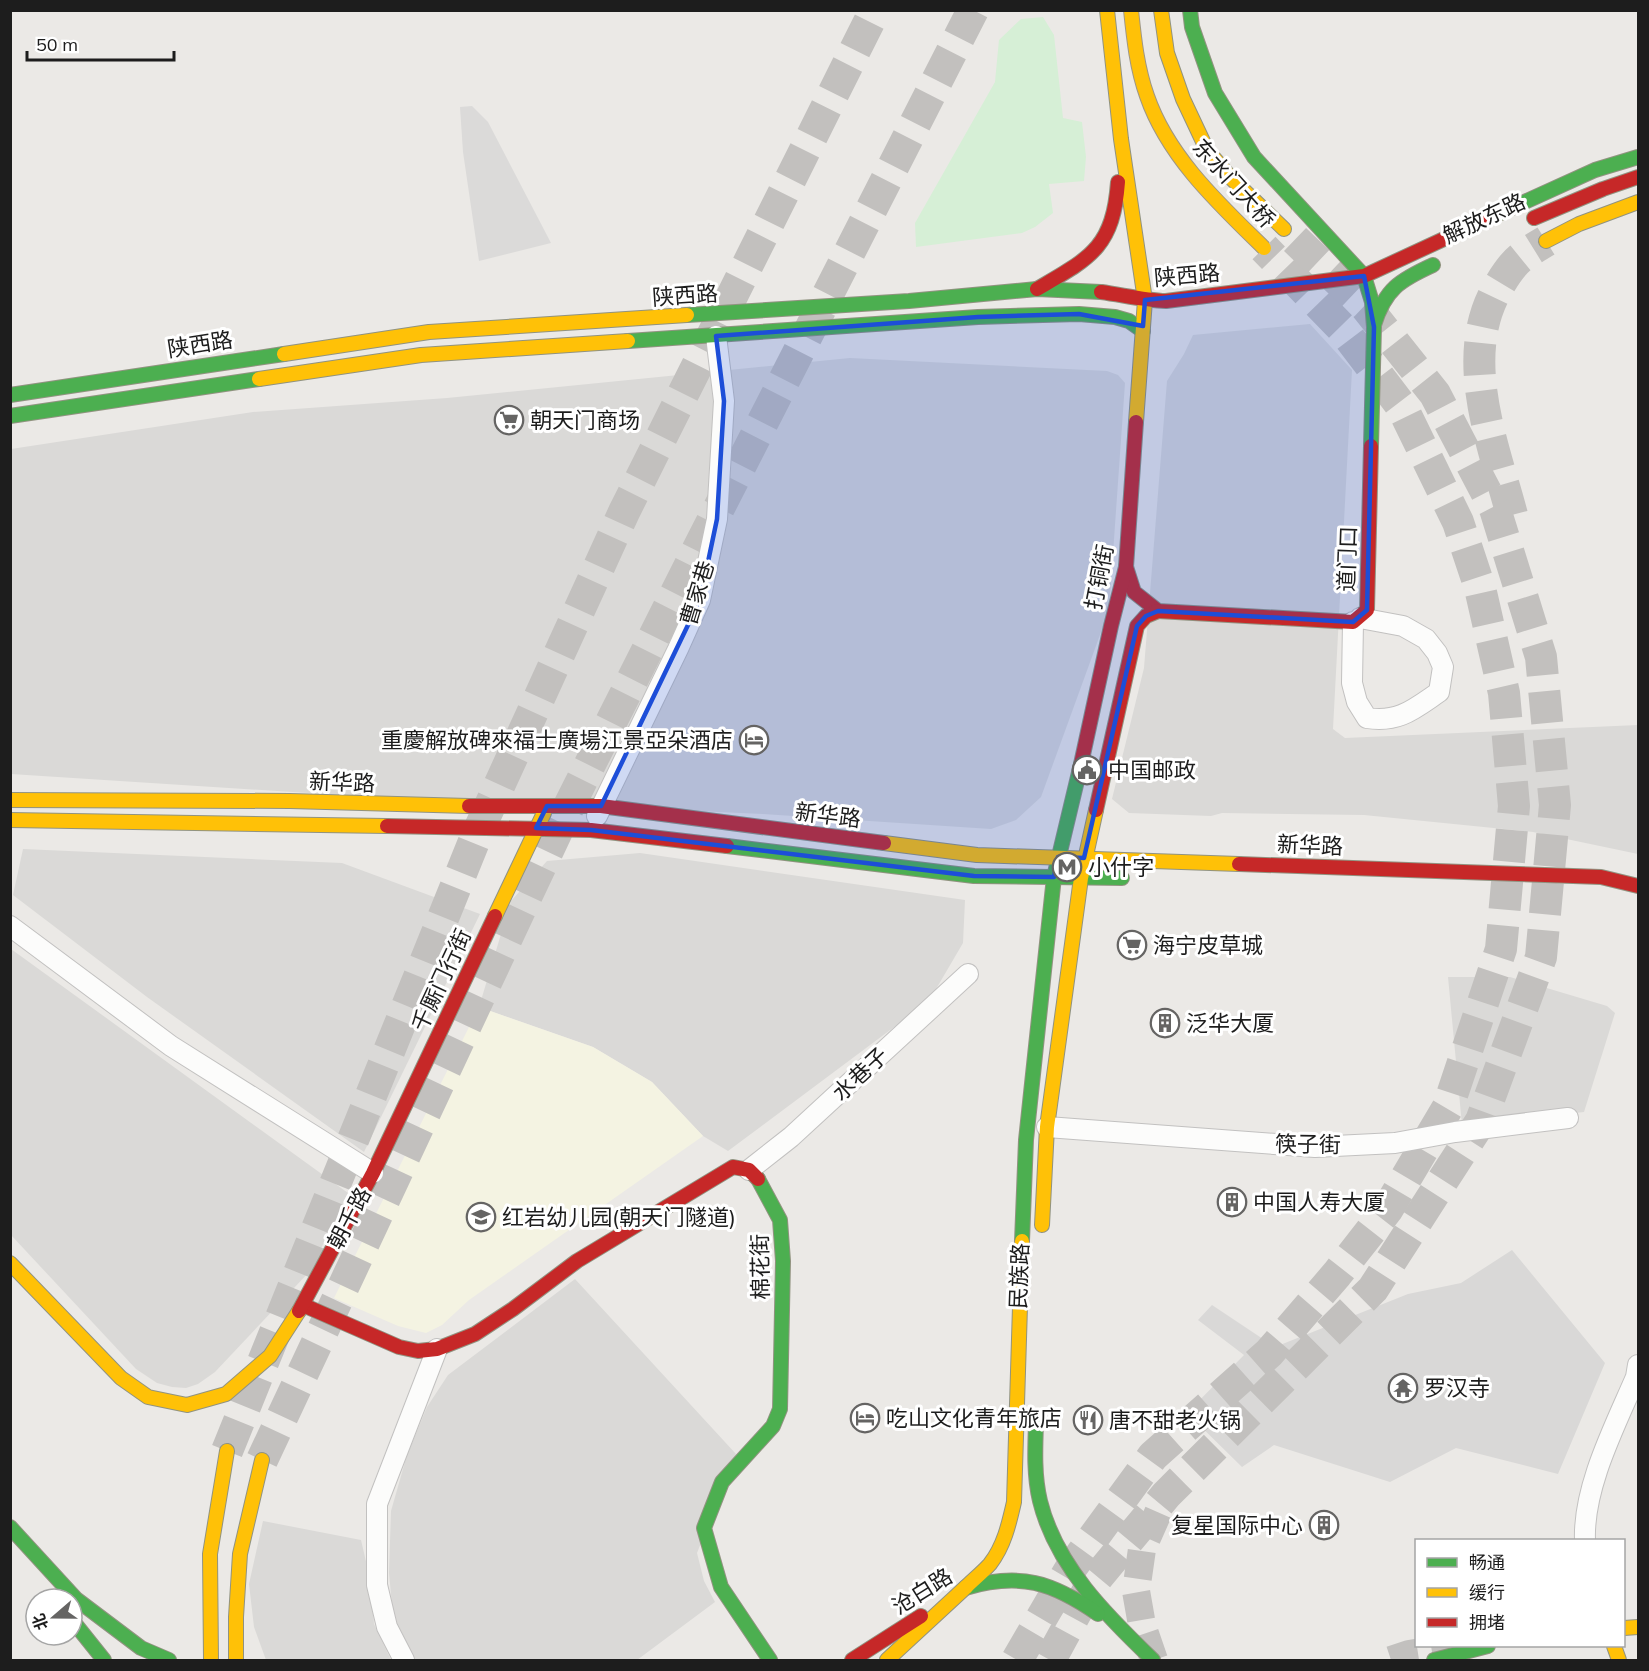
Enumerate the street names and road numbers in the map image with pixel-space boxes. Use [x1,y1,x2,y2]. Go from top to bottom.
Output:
street label: 东水门大桥 [1187,133,1281,233]
street label: 解放东路 [1438,187,1530,249]
street label: 陕西路 [1153,258,1221,292]
street label: 陕西路 [651,279,719,311]
street label: 陕西路 [165,325,235,363]
street label: 道门口 [1332,526,1362,592]
street label: 打铜街 [1079,542,1119,612]
street label: 曹家巷 [674,557,720,629]
street label: 新华路 [309,767,375,797]
street label: 新华路 [794,797,862,833]
street label: 新华路 [1277,830,1343,860]
street label: 千厮门行街 [405,924,477,1036]
street label: 水巷子 [826,1041,894,1107]
street label: 筷子街 [1275,1129,1341,1159]
street label: 朝千路 [321,1182,377,1254]
street label: 棉花街 [745,1234,775,1300]
street label: 民族路 [1004,1243,1034,1309]
street label: 沧白路 [887,1562,957,1620]

